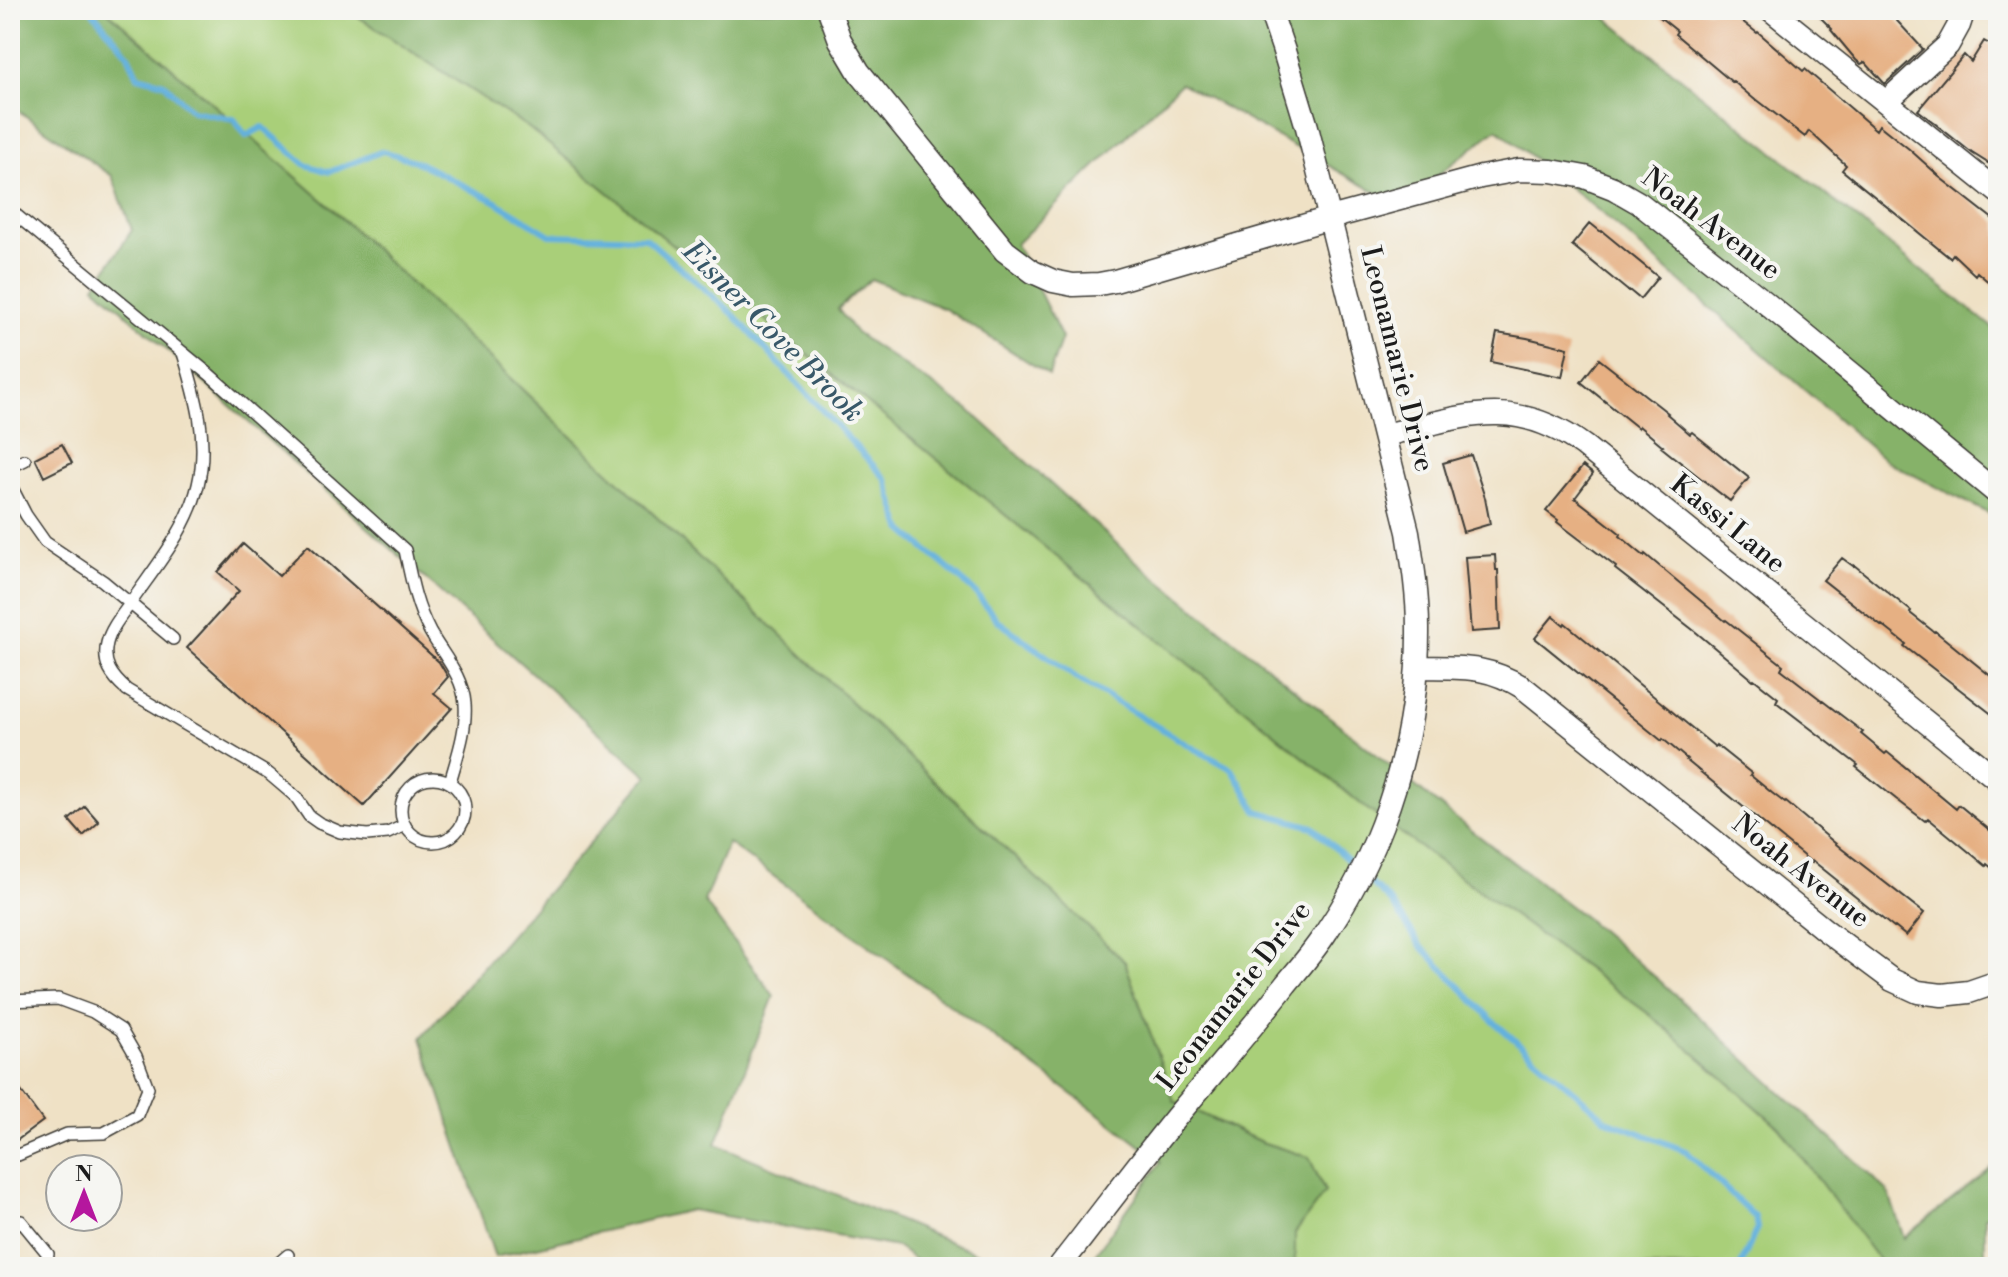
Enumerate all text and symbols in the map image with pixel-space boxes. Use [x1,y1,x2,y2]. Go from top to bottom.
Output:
street label: Noah Avenue [1635,160,1787,288]
water label: Eisner Cove Brook [673,232,872,431]
street label: Leonamarie Drive [1352,243,1442,475]
street label: Kassi Lane [1663,467,1793,581]
street label: Noah Avenue [1725,806,1877,936]
street label: Leonamarie Drive [1149,894,1319,1098]
north arrow [44,1153,124,1233]
text: N [75,1161,93,1188]

